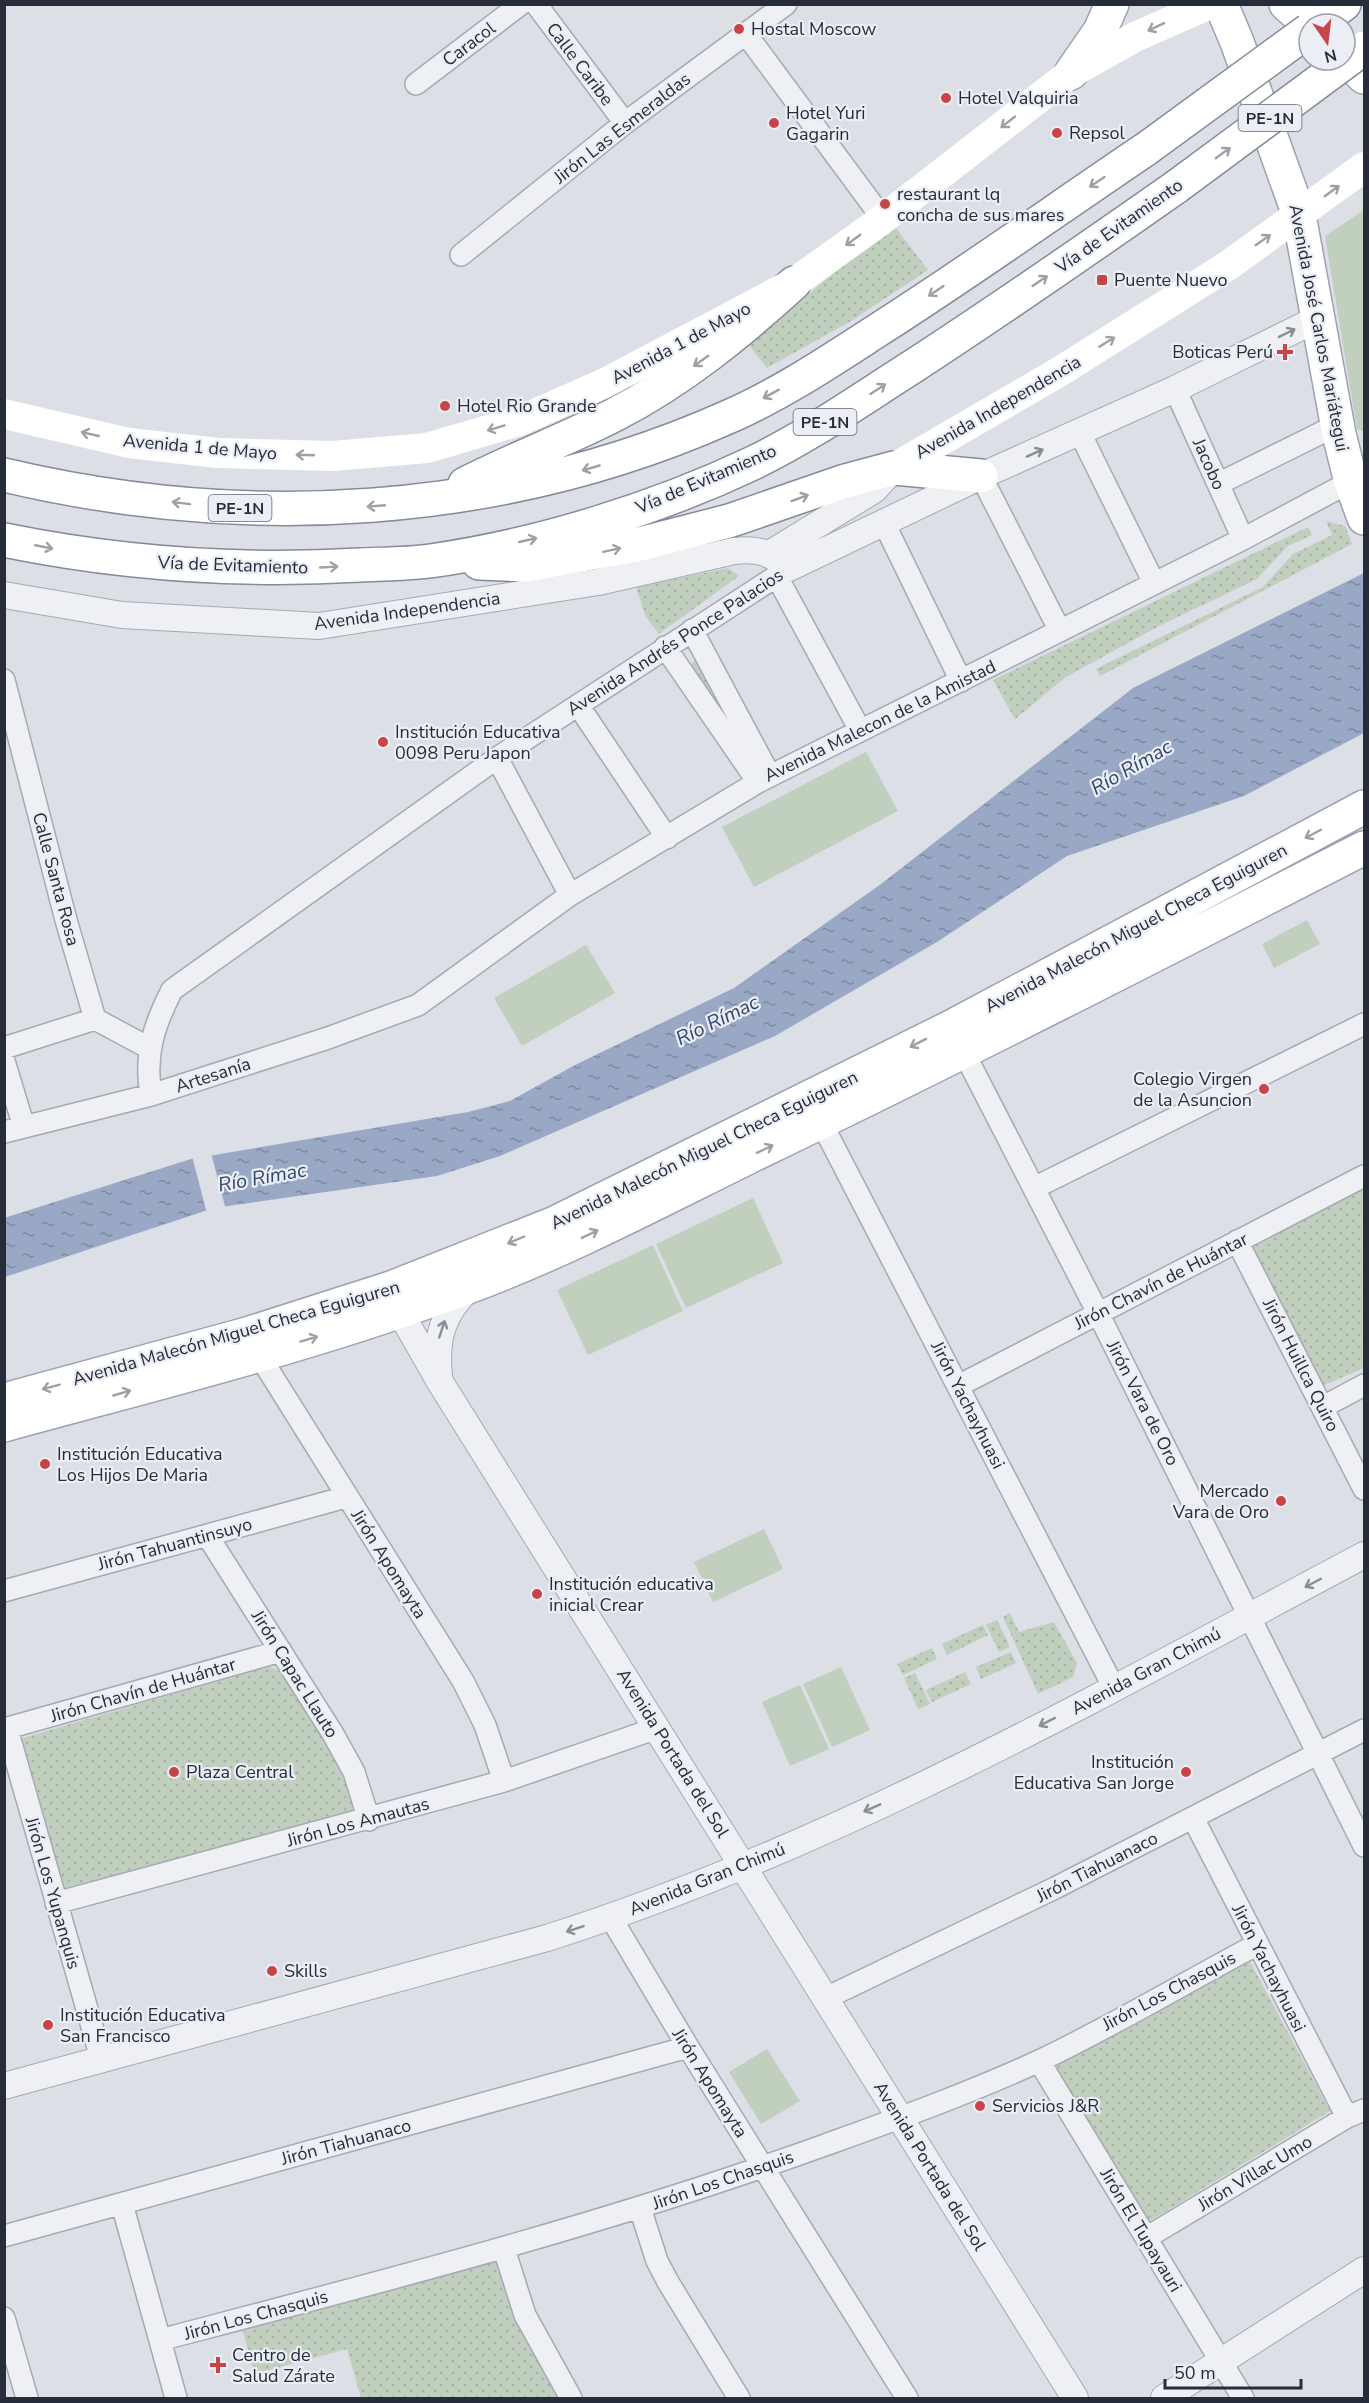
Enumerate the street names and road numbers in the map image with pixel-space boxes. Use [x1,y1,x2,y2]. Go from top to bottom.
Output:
street label: Caracol [438,16,501,72]
street label: Calle Caribe [541,18,619,110]
street label: Jirón Las Esmeraldas [548,67,695,190]
road number: PE-1N [1238,105,1302,131]
street label: Vía de Evitamiento [1050,173,1188,280]
street label: Avenida José Carlos Mariátegui [1283,202,1355,454]
street label: Avenida 1 de Mayo [607,296,755,390]
street label: Avenida Independencia [911,350,1085,464]
road number: PE-1N [794,409,856,435]
street label: Avenida 1 de Mayo [122,428,278,466]
street label: Jacobo [1187,434,1231,494]
street label: Vía de Evitamiento [631,439,780,520]
road number: PE-1N [208,495,272,521]
street label: Vía de Evitamiento [156,550,309,580]
street label: Avenida Andrés Ponce Palacios [562,563,788,721]
street label: Avenida Independencia [312,586,502,636]
street label: Avenida Malecon de la Amistad [760,654,1000,788]
street label: Calle Santa Rosa [27,810,85,948]
street label: Avenida Malecón Miguel Checa Eguiguren [981,838,1291,1018]
street label: Artesanía [172,1052,254,1098]
street label: Avenida Malecón Miguel Checa Eguiguren [546,1065,862,1235]
street label: Jirón Chavín de Huántar [1069,1227,1252,1336]
street label: Avenida Malecón Miguel Checa Eguiguren [70,1275,402,1391]
street label: Jirón Huillca Quiro [1257,1293,1345,1436]
street label: Jirón Vara de Oro [1101,1335,1185,1470]
street label: Jirón Yachayhuasi [925,1336,1010,1473]
street label: Jirón Apomayta [345,1504,432,1623]
street label: Jirón Tahuantinsuyo [94,1512,255,1576]
street label: Jirón Capac Llauto [245,1605,344,1742]
street label: Avenida Gran Chimú [1067,1621,1225,1721]
street label: Jirón Chavín de Huántar [47,1652,239,1728]
street label: Avenida Portada del Sol [611,1664,735,1843]
street label: Jirón Los Amautas [283,1791,432,1853]
street label: Jirón Los Yupanquis [19,1813,86,1972]
street label: Jirón Tiahuanaco [1031,1826,1162,1908]
street label: Avenida Gran Chimú [625,1837,789,1921]
street label: Jirón Yachayhuasi [1226,1899,1311,2036]
street label: Jirón Los Chasquis [1097,1946,1240,2037]
street label: Jirón Apomayta [666,2023,753,2142]
street label: Avenida Portada del Sol [868,2077,992,2256]
street label: Jirón Tiahuanaco [277,2113,414,2171]
street label: Jirón Villac Umo [1192,2129,1317,2217]
street label: Jirón Los Chasquis [648,2145,797,2216]
street label: Jirón El Tupayauri [1094,2163,1187,2296]
street label: Jirón Los Chasquis [180,2284,331,2346]

